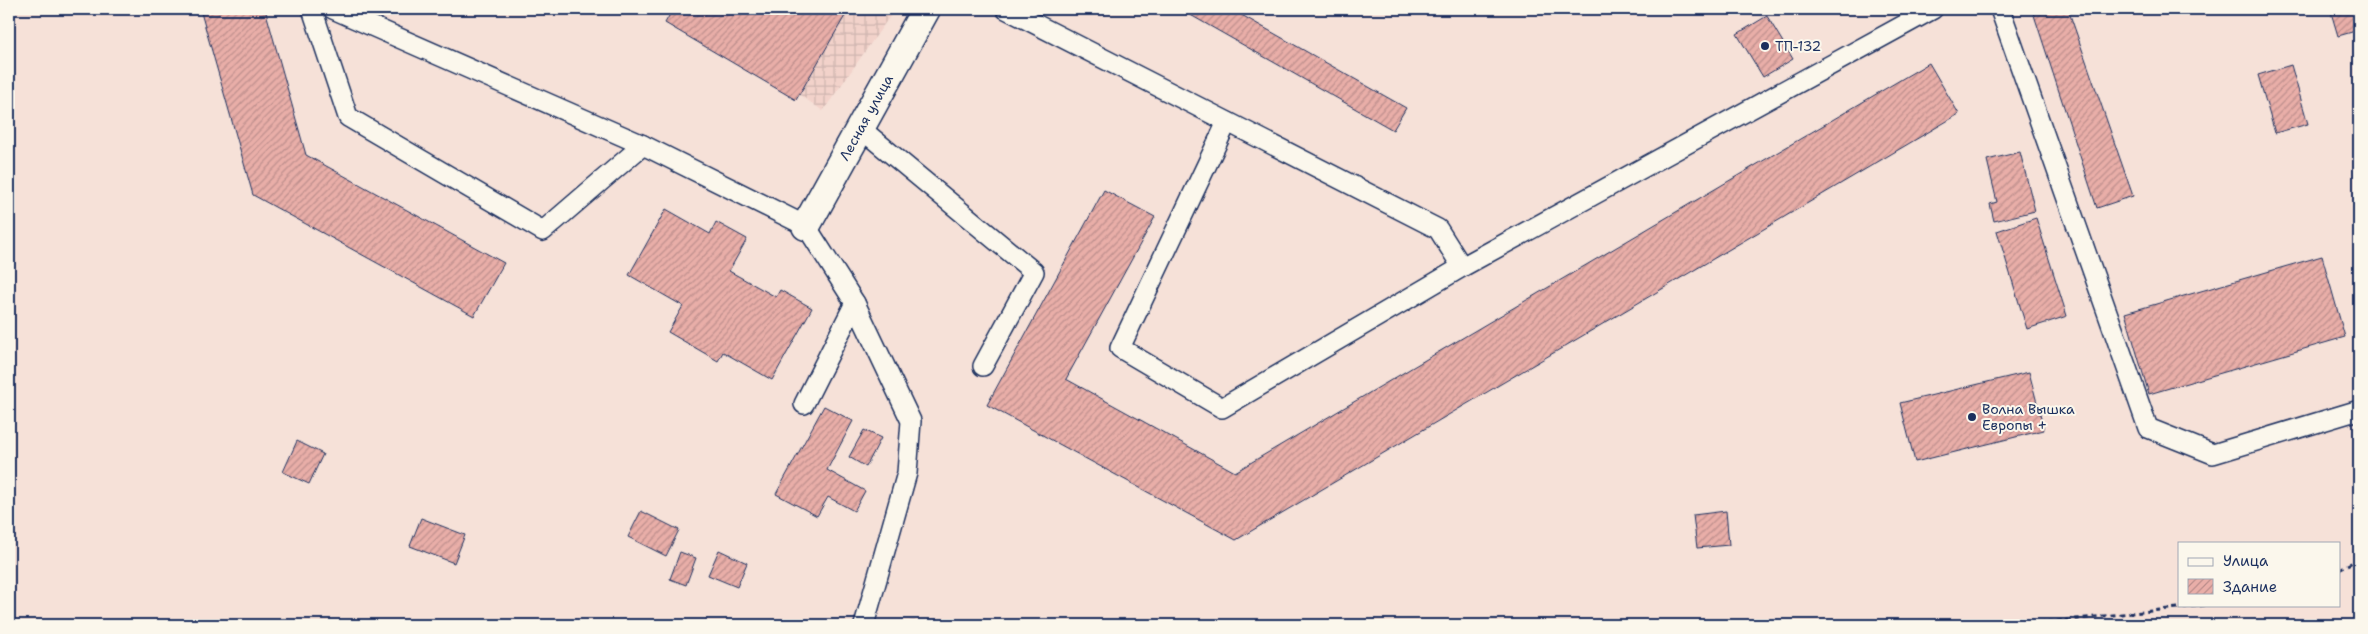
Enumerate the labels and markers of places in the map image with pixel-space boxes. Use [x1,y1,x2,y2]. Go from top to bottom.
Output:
place label: ТП-132 [1775,37,1821,55]
marker: ТП-132 [1759,40,1771,52]
place label: Волна Вышка Европы + [1982,400,2075,434]
marker: Волна Вышка Европы + [1966,411,1978,423]

